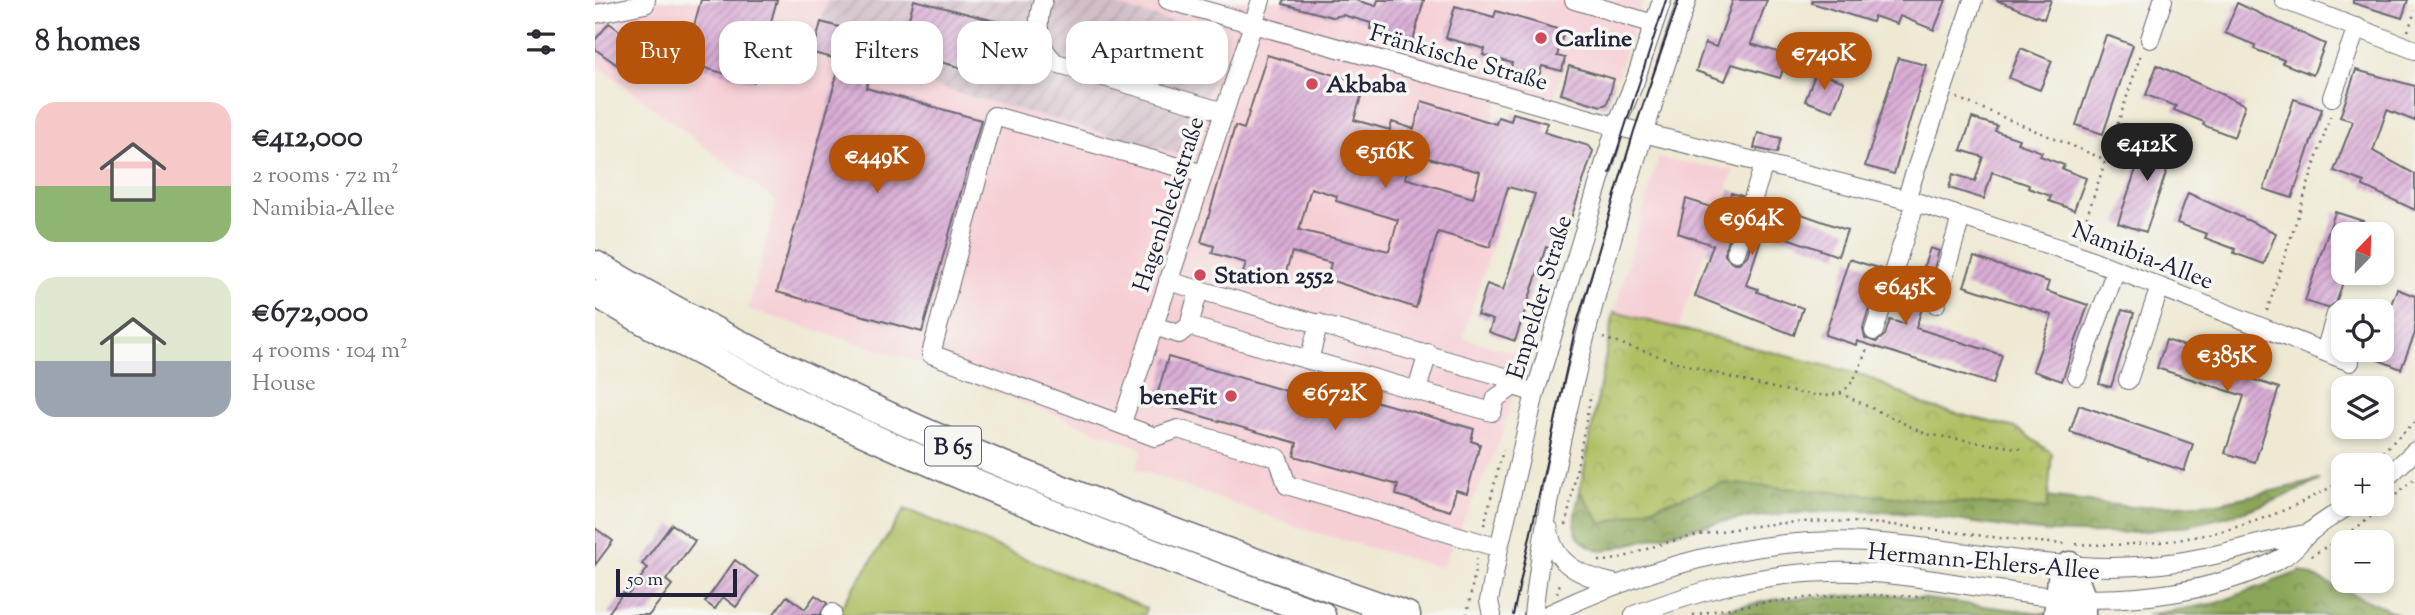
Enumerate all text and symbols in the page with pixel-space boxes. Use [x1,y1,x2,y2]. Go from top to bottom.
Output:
street label: Fränkische Straße [1365,17,1551,101]
text: 8 homes [35,21,140,64]
chip: Buy [616,21,705,84]
chip: Rent [719,21,817,84]
chip: Filters [831,21,943,84]
chip: New [957,21,1052,84]
chip: Apartment [1066,21,1228,84]
icon: filters [522,23,560,61]
place label: Carline [1555,23,1632,57]
marker: Carline [1533,30,1549,46]
pin: €740K [1775,32,1873,92]
text: €740K [1792,38,1856,71]
place label: Akbaba [1326,69,1407,103]
marker: Akbaba [1304,76,1320,92]
street label: Hagenbleckstraße [1126,113,1214,297]
text: €412,000 [252,117,363,160]
pin: €412K [2098,124,2196,183]
text: €412K [2117,129,2177,162]
icon: home [91,130,175,214]
pin: €516K [1336,130,1434,190]
pin: €449K [828,136,926,195]
text: €516K [1356,136,1414,169]
text: €449K [845,141,909,174]
text: 2 rooms · 72 m² [252,160,399,193]
text: Namibia-Allee [252,193,395,226]
pin: €964K [1703,198,1801,257]
text: €964K [1720,203,1784,236]
street label: Empelder Straße [1500,211,1582,384]
street label: Namibia-Allee [2067,214,2218,299]
north arrow [2331,222,2394,285]
map controls [2331,222,2394,593]
place label: Station 2552 [1214,260,1335,294]
pin: €645K [1856,266,1954,326]
marker: Station 2552 [1192,267,1208,283]
text: €645K [1874,272,1936,305]
text: €672,000 [252,292,368,335]
button: locate [2331,299,2394,362]
icon: home [91,305,175,389]
pin: €385K [2178,334,2276,394]
text: 4 rooms · 104 m² [252,335,408,368]
text: €385K [2197,340,2257,373]
text: House [252,368,316,401]
pin: €672K [1286,372,1384,432]
button: layers [2331,376,2394,439]
text: €672K [1303,378,1367,411]
place label: beneFit [1139,381,1218,415]
marker: beneFit [1223,388,1239,404]
road number: B 65 [925,426,981,466]
button: + [2331,453,2394,516]
button: − [2331,530,2394,593]
street label: Hermann-Ehlers-Allee [1866,536,2101,590]
scale bar [616,566,737,598]
text: 50 m [627,567,663,594]

